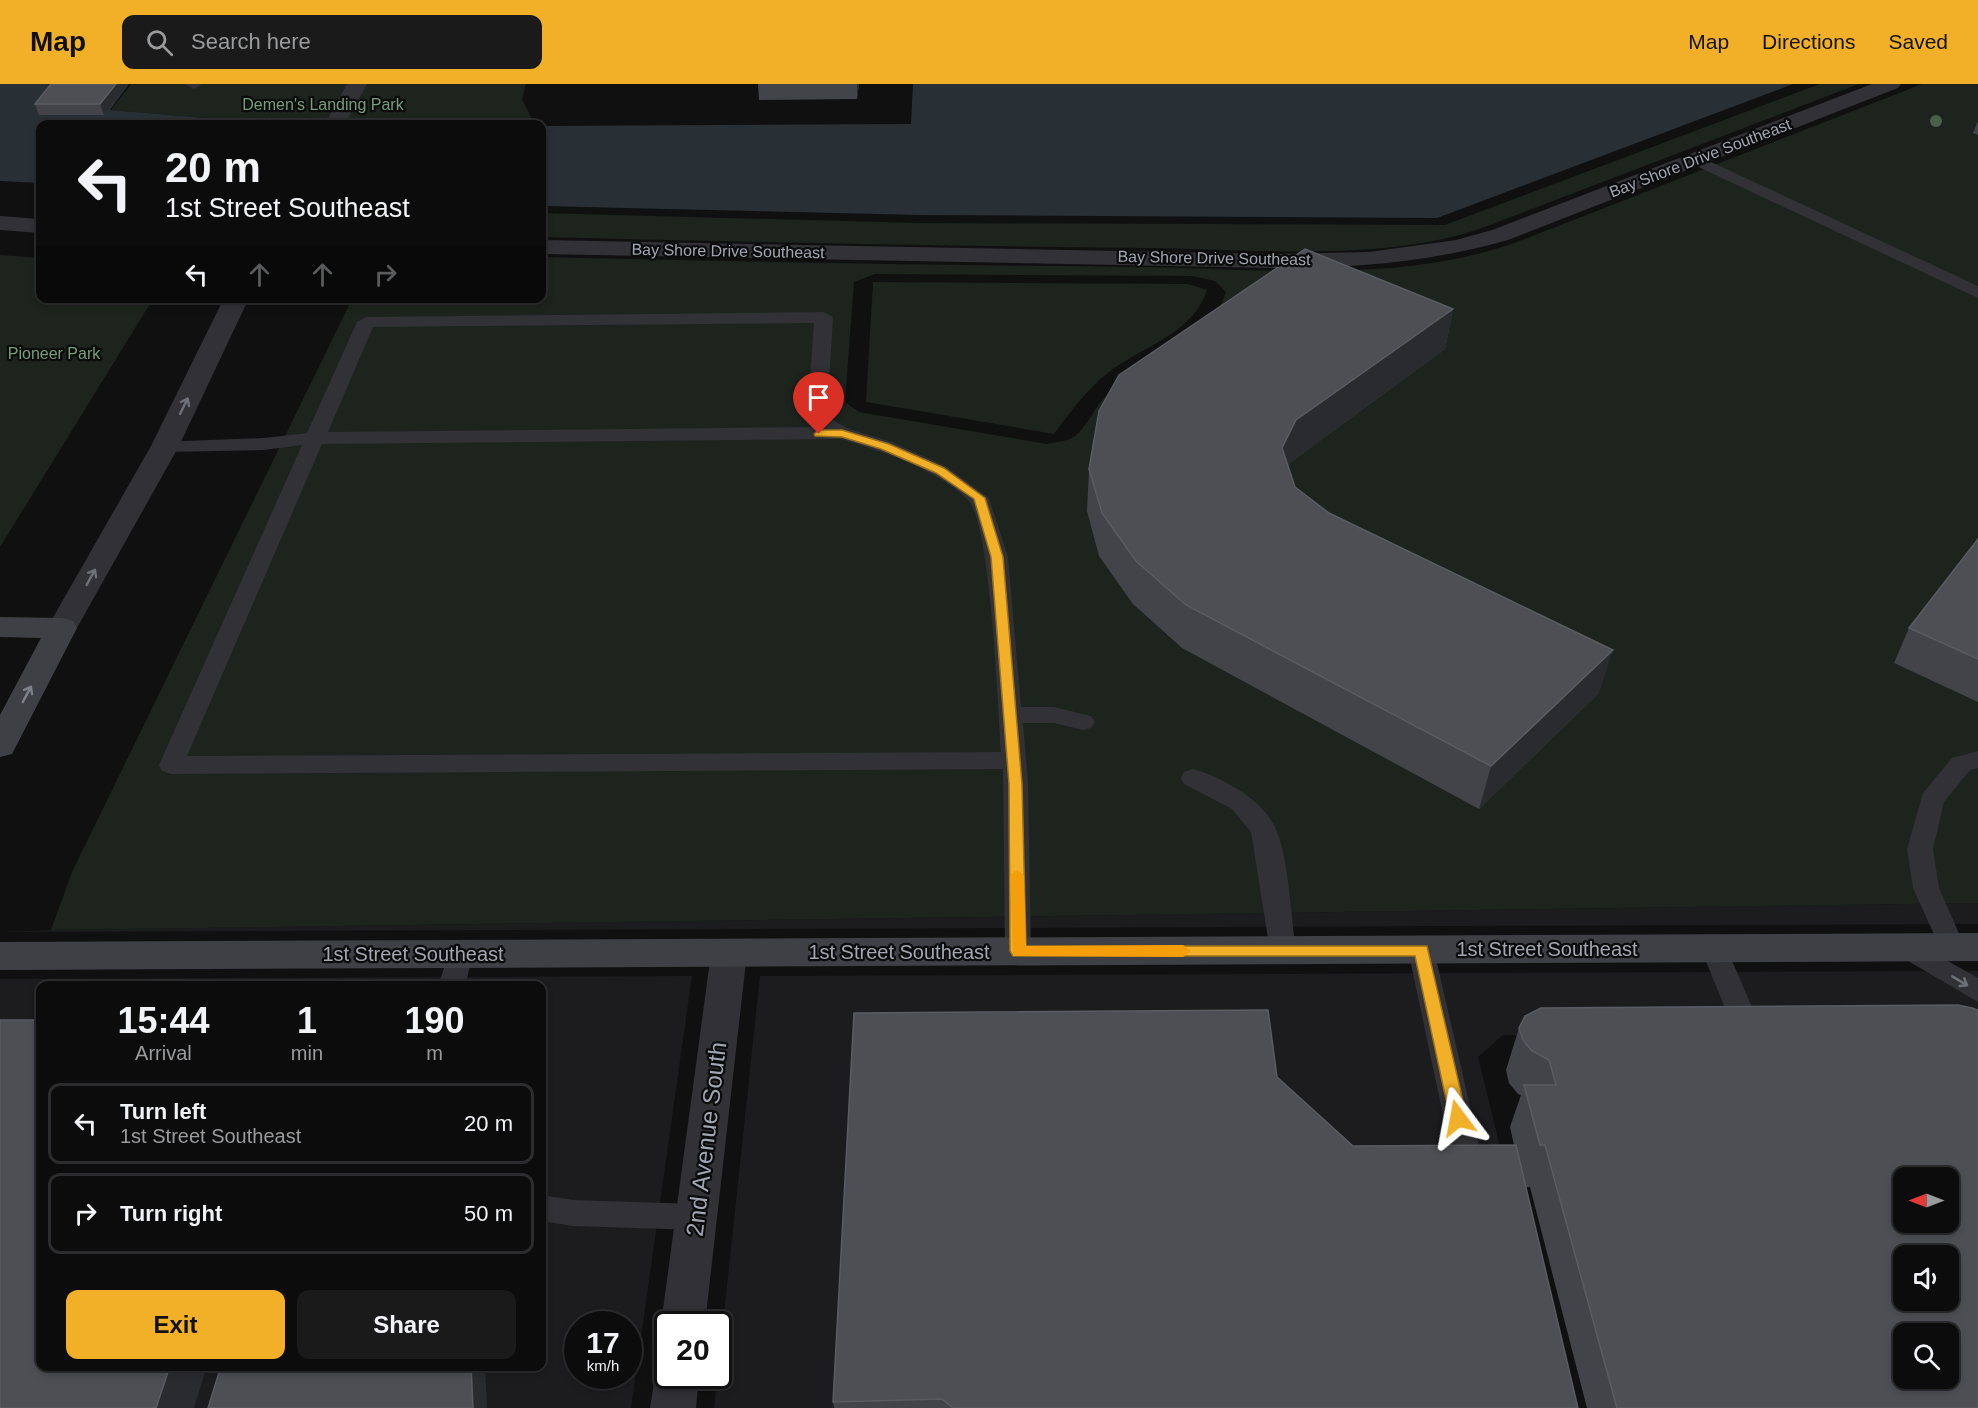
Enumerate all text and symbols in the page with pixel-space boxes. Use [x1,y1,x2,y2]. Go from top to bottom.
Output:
search box [122,15,542,69]
text: Map [30,26,86,57]
icon: search [143,26,176,59]
text: Search here [191,29,311,54]
text: Map [1688,30,1729,53]
text: Directions [1762,30,1855,53]
text: Saved [1888,30,1948,53]
park label: Demen's Landing Park [242,96,405,113]
street label: Bay Shore Drive Southeast [1607,115,1794,201]
icon: left [66,144,144,222]
text: 20 m [165,144,261,191]
text: 1st Street Southeast [165,193,410,223]
street label: Bay Shore Drive Southeast [631,241,825,261]
street label: Bay Shore Drive Southeast [1117,248,1311,268]
icon: left [180,258,213,291]
icon: ahead [243,258,276,291]
icon: ahead [306,258,339,291]
icon: right [369,258,402,291]
park label: Pioneer Park [8,345,101,362]
pin [793,372,844,434]
icon: arrive [802,381,835,414]
one-way arrow [179,398,191,416]
one-way arrow [85,569,97,586]
one-way arrow [22,685,34,703]
street label: 1st Street Southeast [1456,938,1638,960]
street label: 1st Street Southeast [808,941,990,963]
street label: 1st Street Southeast [322,943,504,965]
one-way arrow [1951,975,1968,987]
text: 15:44 [117,1000,209,1041]
text: 1 [297,1000,317,1041]
text: 190 [404,1000,465,1041]
street label: 2nd Avenue South [681,1040,731,1238]
text: Arrival [135,1042,192,1064]
text: min [291,1042,323,1064]
text: m [426,1042,443,1064]
position arrow [1426,1086,1490,1150]
text: Turn left [120,1099,206,1124]
icon: left [69,1107,102,1140]
text: 20 m [464,1111,513,1136]
text: 1st Street Southeast [120,1125,301,1147]
north arrow [1893,1167,1959,1233]
map controls [1893,1167,1959,1389]
icon: right [69,1197,102,1230]
text: Turn right [120,1201,222,1226]
text: 50 m [464,1201,513,1226]
button: sound [1893,1245,1959,1311]
button: Exit [66,1290,285,1359]
button: Share [297,1290,516,1359]
speed limit sign: 20 [654,1311,732,1389]
button: search [1893,1323,1959,1389]
text: 17 [586,1326,620,1359]
text: km/h [587,1357,619,1374]

